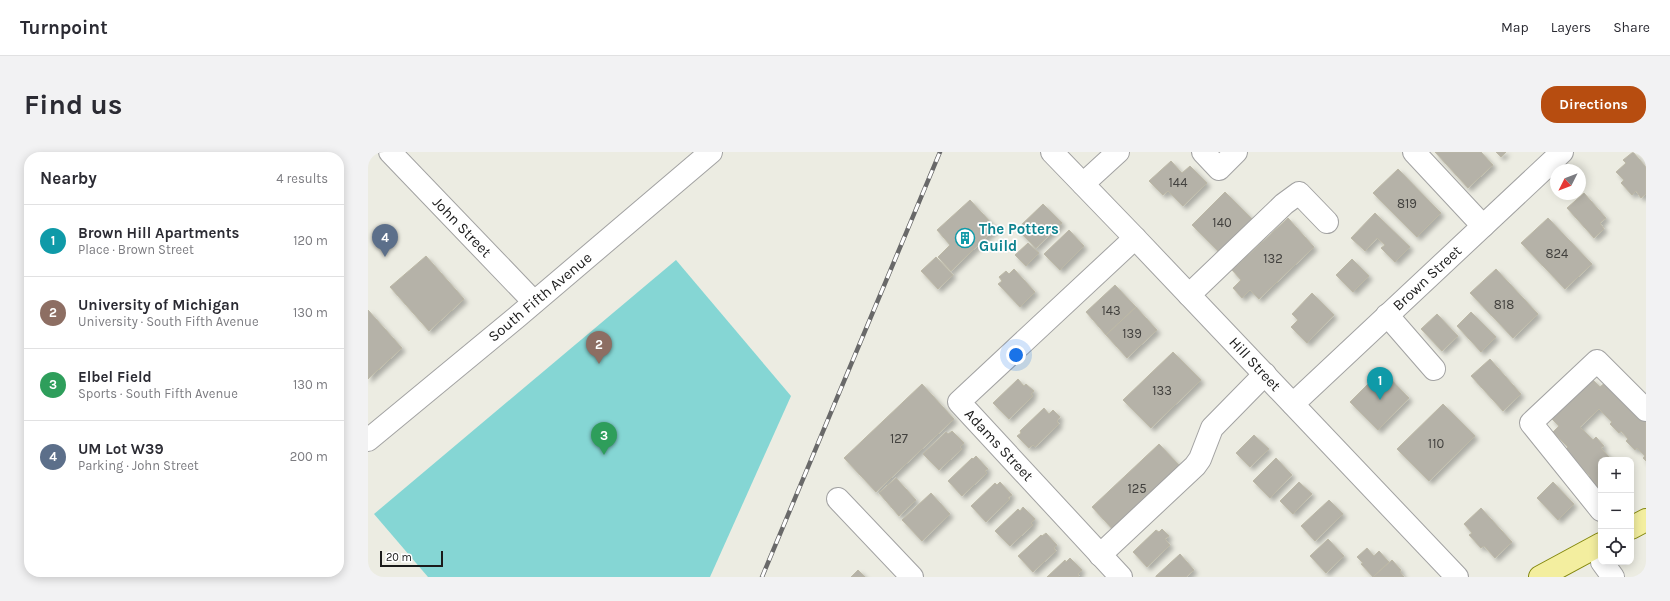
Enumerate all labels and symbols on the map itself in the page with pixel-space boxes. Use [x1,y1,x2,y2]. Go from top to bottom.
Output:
north arrow [1550,164,1586,200]
house number: 144 [1169,175,1187,190]
street label: John Street [429,193,495,261]
house number: 819 [1397,196,1417,211]
house number: 140 [1212,215,1232,230]
place label: The Potters Guild [979,220,1059,255]
pin: 4 [372,224,398,257]
building icon: The Potters Guild [954,227,976,249]
street label: Brown Street [1389,241,1465,314]
house number: 824 [1546,246,1568,261]
street label: South Fifth Avenue [485,248,595,346]
house number: 132 [1263,251,1283,266]
house number: 818 [1494,297,1514,312]
house number: 143 [1101,303,1121,318]
house number: 139 [1122,326,1142,341]
pin: 2 [586,331,612,364]
street label: Hill Street [1225,333,1285,395]
your location [1006,345,1026,365]
pin: 1 [1367,367,1393,400]
house number: 133 [1152,383,1172,398]
street label: Adams Street [961,405,1037,485]
pin: 3 [591,422,617,455]
house number: 127 [890,431,908,446]
house number: 110 [1428,436,1444,451]
house number: 125 [1127,481,1147,496]
scale bar [380,549,443,568]

